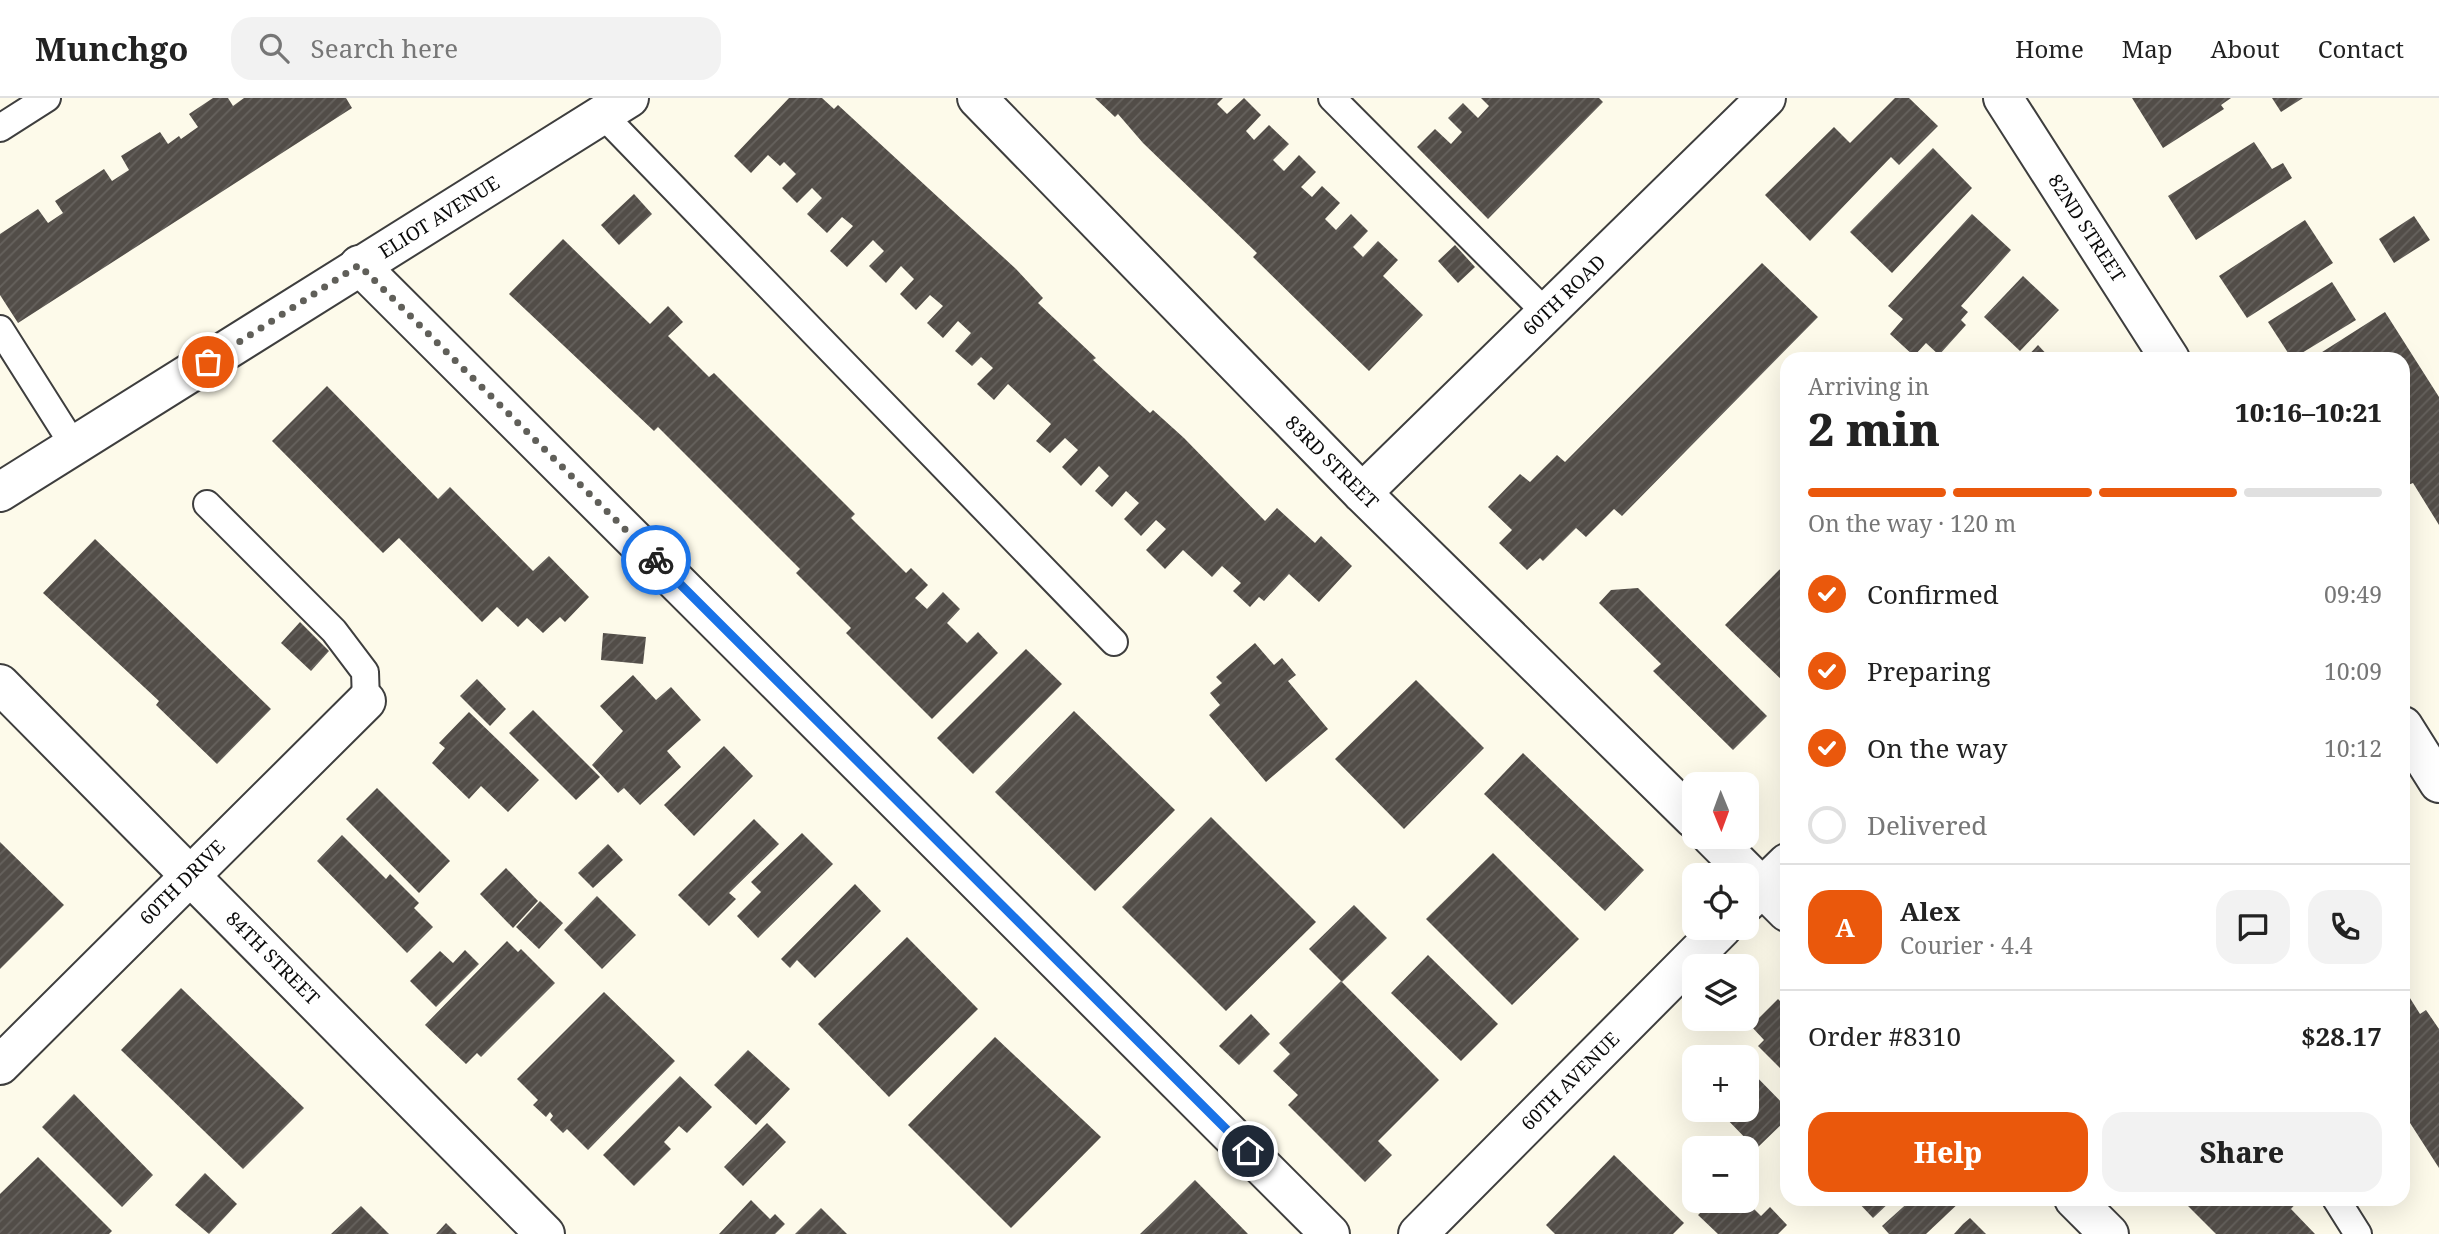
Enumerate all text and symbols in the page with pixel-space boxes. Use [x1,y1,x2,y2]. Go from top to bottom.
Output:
search box [231,17,721,80]
text: Munchgo [35,26,189,71]
icon: search [255,29,293,67]
text: Search here [311,30,458,66]
text: Home [2015,32,2084,65]
text: Map [2122,32,2173,65]
text: About [2211,32,2280,65]
text: Contact [2318,32,2404,65]
street label: ELIOT AVENUE [374,169,504,264]
street label: 82ND STREET [2042,169,2132,287]
street label: 60TH ROAD [1517,249,1611,341]
pin [178,332,238,392]
icon: bag [189,343,227,381]
text: Arriving in [1808,370,1929,402]
text: 10:16–10:21 [2235,394,2382,430]
text: 2 min [1808,397,1940,459]
street label: 83RD STREET [1280,410,1385,515]
text: On the way · 120 m [1808,507,2016,539]
courier [621,525,691,595]
icon: bike [637,541,675,579]
icon: check [1808,575,1846,613]
text: Confirmed [1867,576,1999,612]
text: 09:49 [2324,578,2382,610]
icon: check [1808,652,1846,690]
text: Preparing [1867,653,1991,689]
text: 10:09 [2324,655,2382,687]
icon: check [1808,729,1846,767]
text: On the way [1867,730,2007,766]
text: 10:12 [2324,732,2382,764]
north arrow [1682,772,1759,849]
map controls [1682,772,1759,1213]
text: Delivered [1867,807,1987,843]
street label: 60TH DRIVE [134,834,230,930]
button: locate [1682,863,1759,940]
button: chat [2216,890,2290,964]
button: phone [2308,890,2382,964]
text: Alex [1900,893,1960,929]
street label: 84TH STREET [221,906,326,1011]
text: A [1835,909,1855,945]
text: Courier · 4.4 [1900,929,2033,961]
button: layers [1682,954,1759,1031]
text: Order #8310 [1808,1018,1961,1054]
text: $28.17 [2301,1018,2382,1054]
street label: 60TH AVENUE [1515,1026,1625,1136]
button: + [1682,1045,1759,1122]
button: Help [1808,1112,2088,1192]
button: Share [2102,1112,2382,1192]
pin [1218,1121,1278,1181]
icon: home [1229,1132,1267,1170]
button: − [1682,1136,1759,1213]

